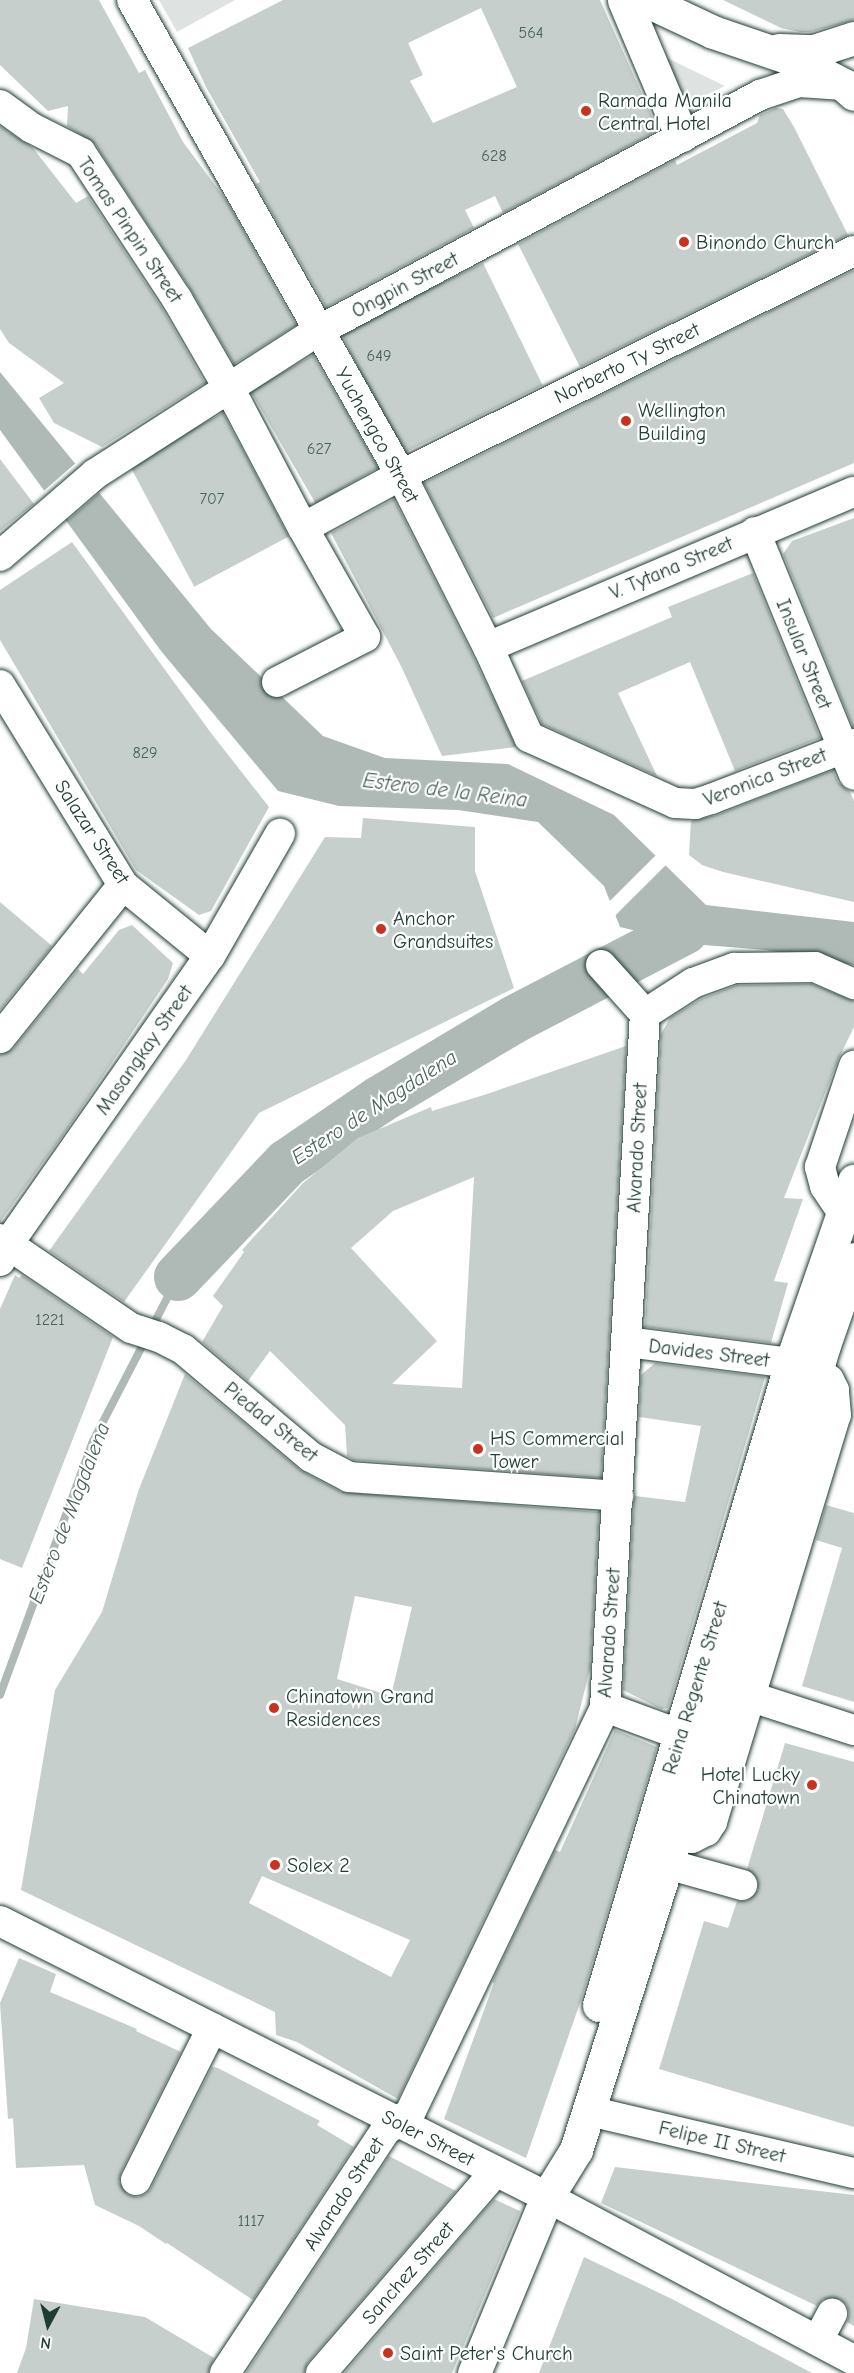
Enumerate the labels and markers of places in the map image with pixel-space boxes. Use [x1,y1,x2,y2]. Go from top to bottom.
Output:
place label: Ramada Manila Central Hotel [598,88,732,135]
marker: Ramada Manila Central Hotel [579,104,593,118]
place label: Binondo Church [696,230,834,254]
marker: Binondo Church [677,235,691,249]
place label: Wellington Building [638,398,726,445]
marker: Wellington Building [619,414,633,428]
place label: Anchor Grandsuites [393,906,493,953]
marker: Anchor Grandsuites [374,922,388,936]
place label: HS Commercial Tower [490,1426,624,1473]
marker: HS Commercial Tower [471,1442,485,1456]
place label: Chinatown Grand Residences [286,1684,434,1731]
marker: Chinatown Grand Residences [267,1701,281,1715]
place label: Hotel Lucky Chinatown [701,1762,800,1809]
marker: Hotel Lucky Chinatown [805,1778,819,1792]
place label: Solex 2 [287,1853,350,1877]
marker: Solex 2 [268,1858,282,1872]
place label: Saint Peter's Church [400,2341,573,2365]
marker: Saint Peter's Church [381,2346,395,2360]

